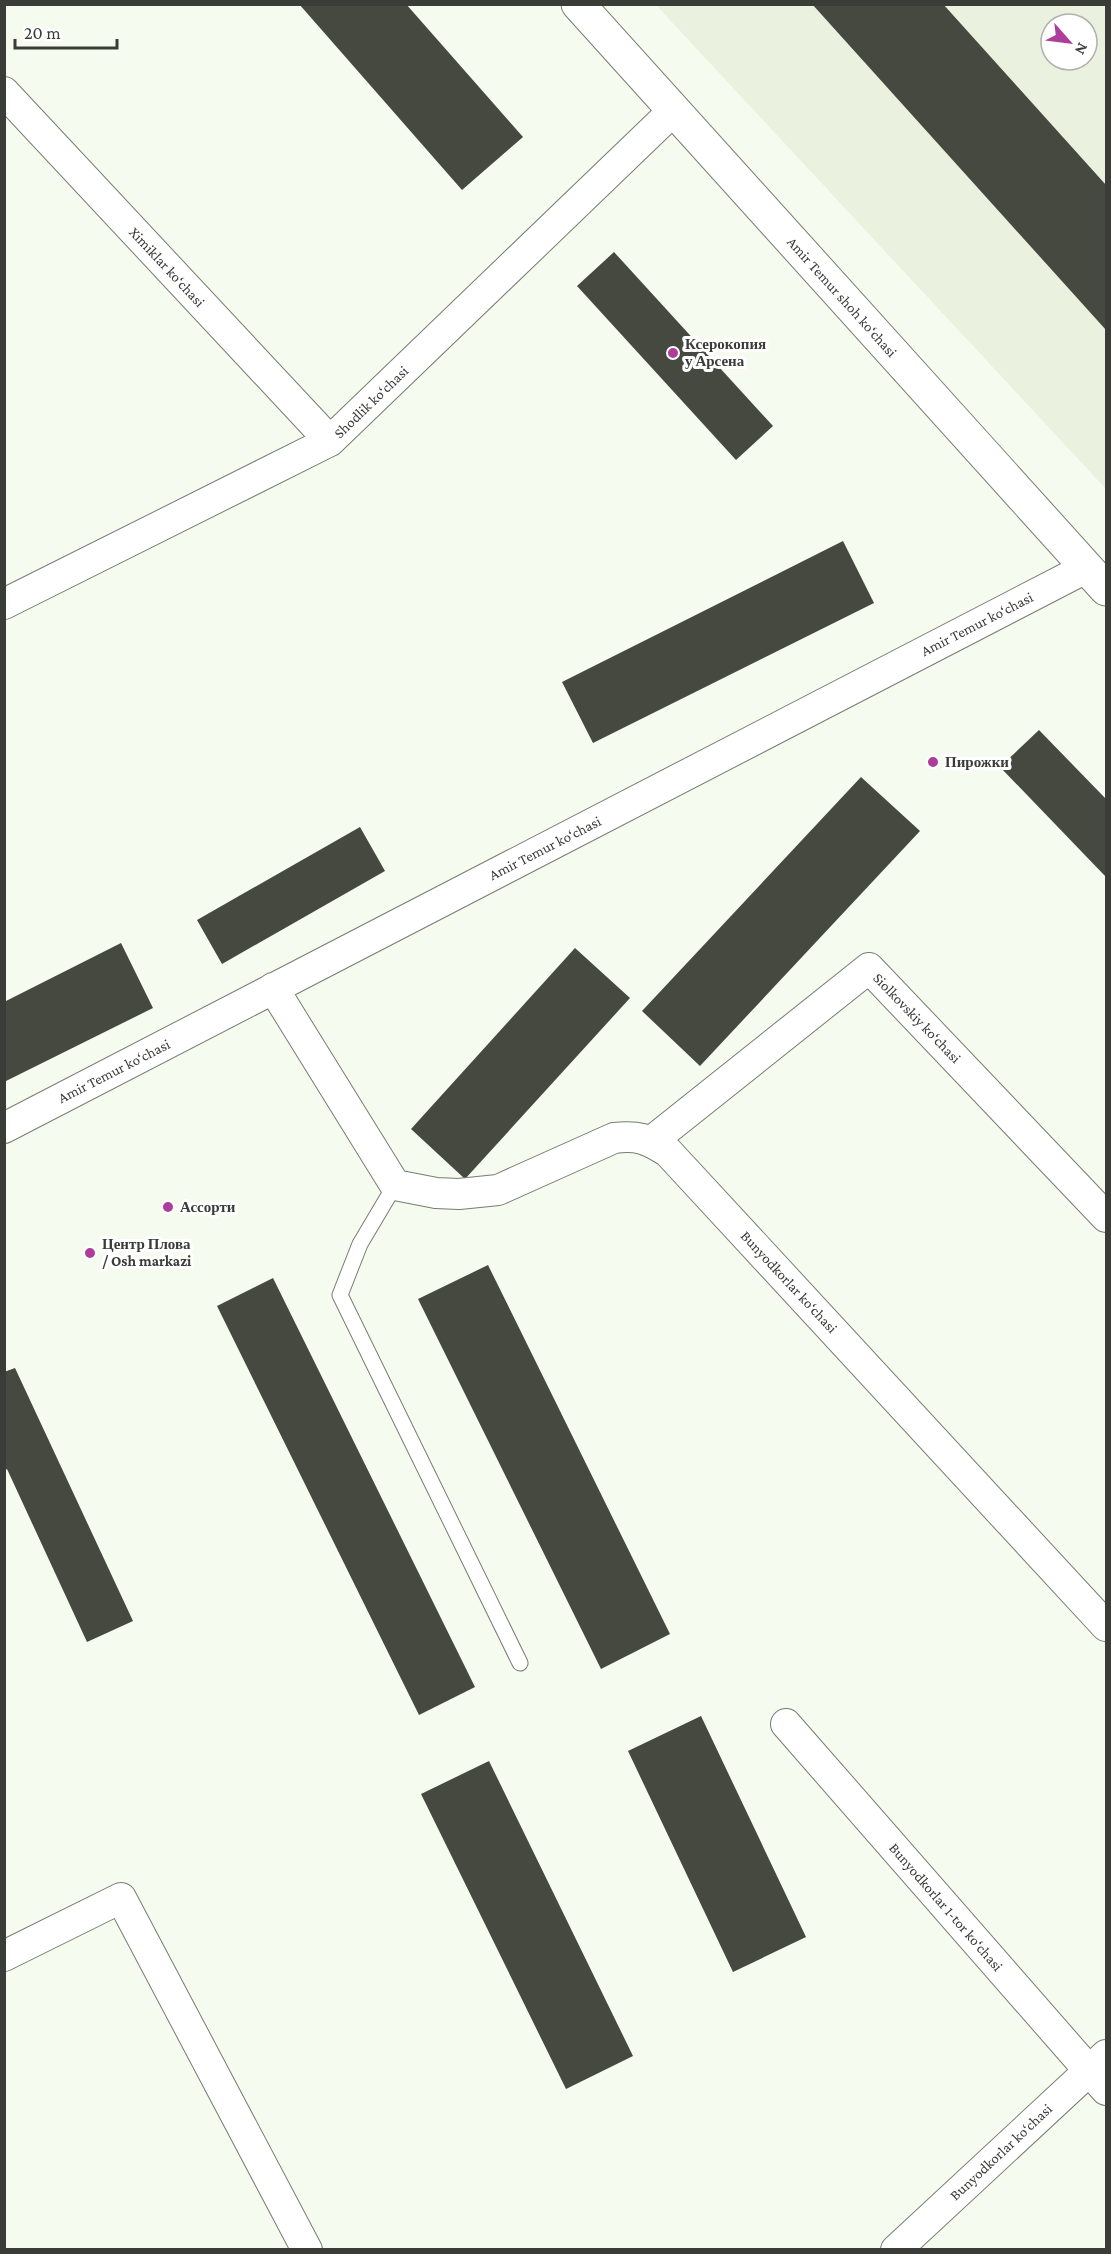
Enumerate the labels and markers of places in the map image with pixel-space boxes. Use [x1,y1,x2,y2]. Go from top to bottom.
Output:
place label: Ксерокопия у Арсена [685,336,766,369]
marker: Ксерокопия у Арсена [666,346,680,360]
place label: Пирожки [945,754,1009,770]
marker: Пирожки [926,755,940,769]
place label: Ассорти [180,1199,236,1215]
marker: Ассорти [161,1200,175,1214]
place label: Центр Плова / Osh markazi [102,1236,192,1269]
marker: Центр Плова / Osh markazi [83,1246,97,1260]

